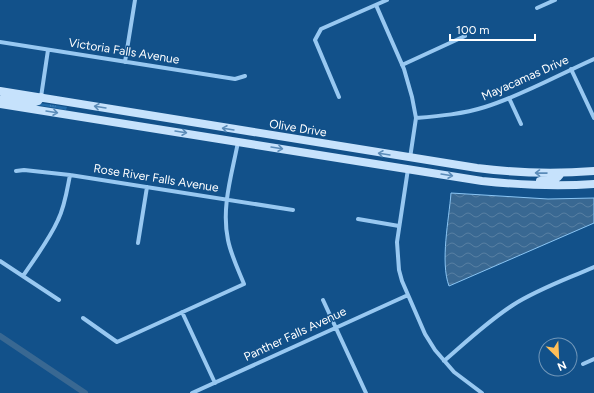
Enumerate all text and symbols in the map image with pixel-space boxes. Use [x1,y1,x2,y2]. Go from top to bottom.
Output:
scale bar [450,16,535,42]
text: 100 m [456,23,490,37]
street label: Victoria Falls Avenue [68,35,181,67]
street label: Mayacamas Drive [479,52,571,103]
one-way arrow [94,103,107,111]
one-way arrow [45,108,58,116]
street label: Olive Drive [268,117,328,140]
one-way arrow [222,124,235,132]
one-way arrow [174,128,187,136]
one-way arrow [270,144,283,152]
one-way arrow [378,149,391,157]
street label: Rose River Falls Avenue [92,161,220,195]
one-way arrow [535,169,548,177]
one-way arrow [440,171,453,179]
street label: Panther Falls Avenue [242,304,349,364]
north arrow [538,337,578,377]
text: N [555,358,568,373]

